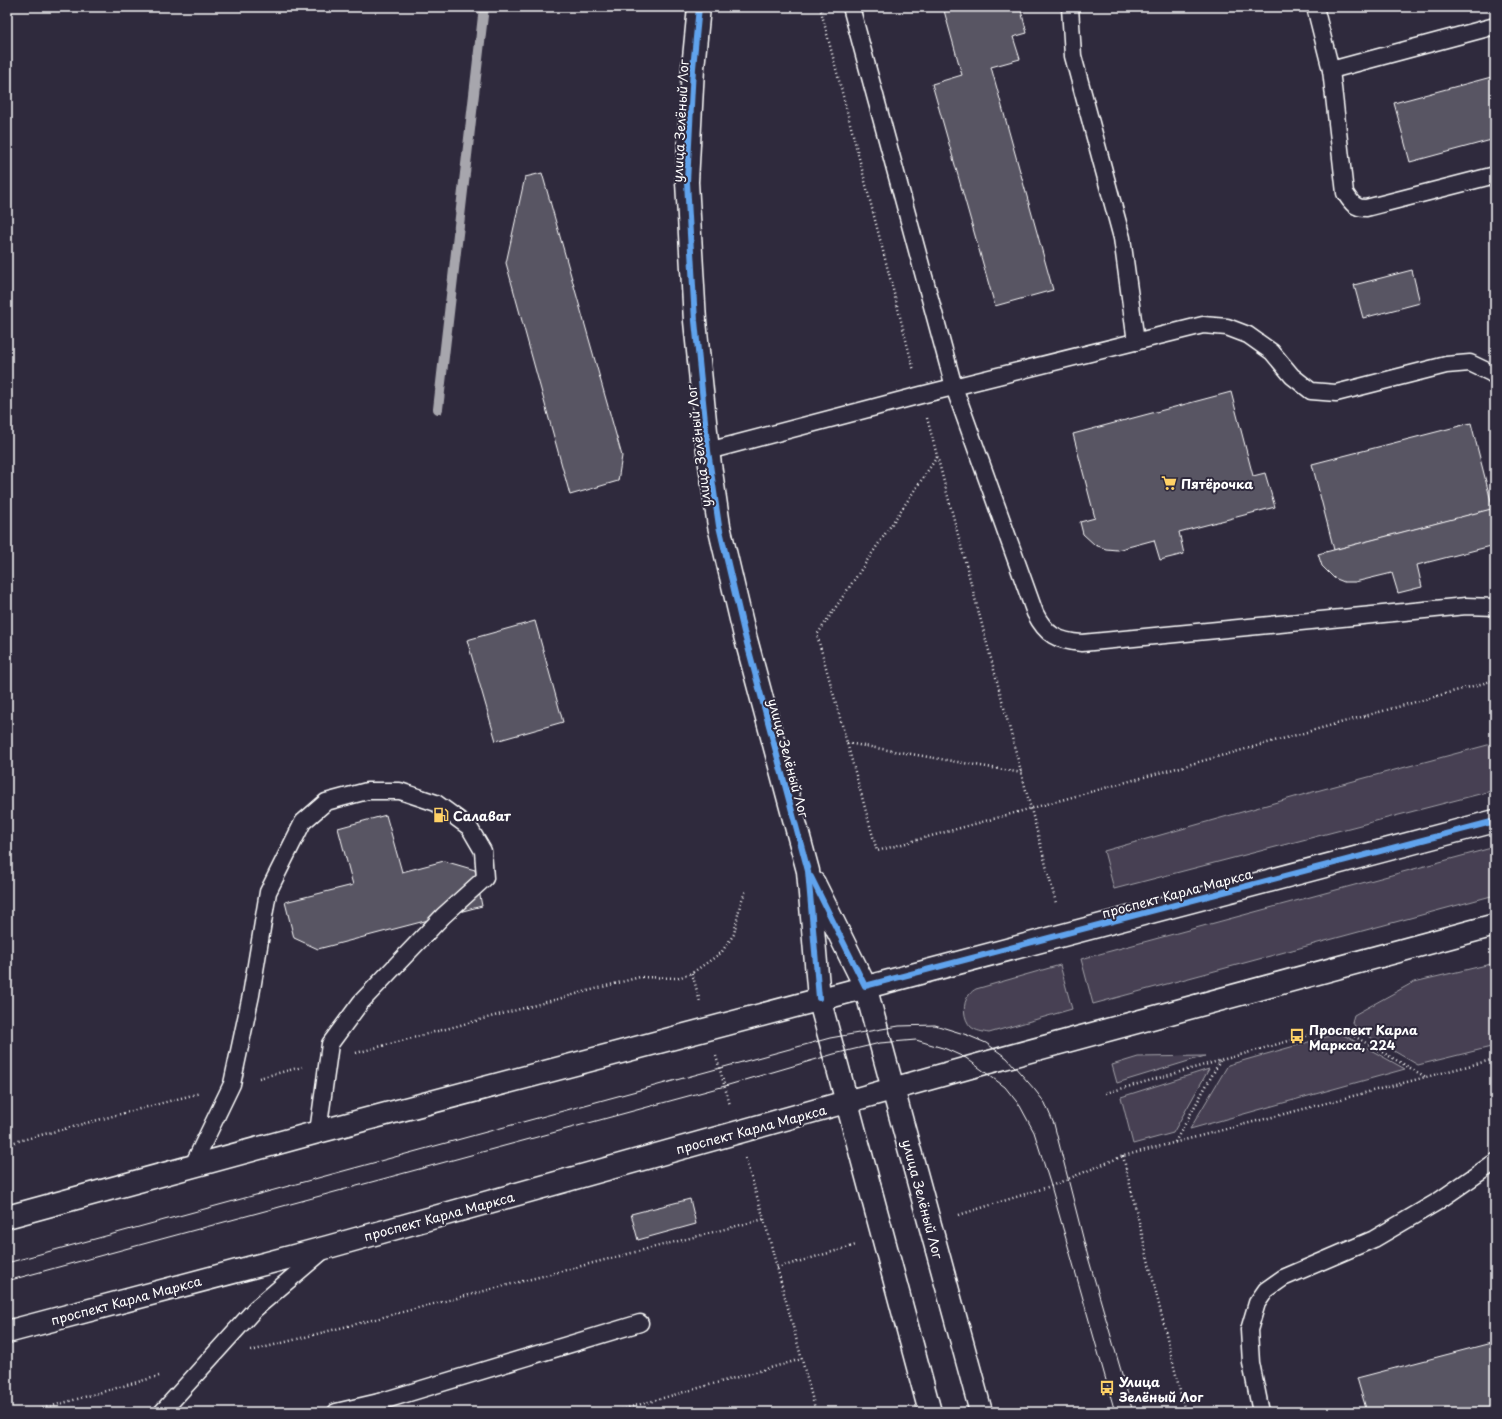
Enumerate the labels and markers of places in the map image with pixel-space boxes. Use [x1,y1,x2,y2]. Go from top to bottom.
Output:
supermarket icon: Пятёрочка [1160,474,1178,492]
place label: Пятёрочка [1181,474,1253,493]
fuel station icon: Салават [432,806,450,824]
place label: Салават [453,806,512,825]
place label: Проспект Карла Маркса, 224 [1309,1020,1418,1054]
bus stop icon: Проспект Карла Маркса, 224 [1288,1027,1306,1045]
place label: Улица Зелёный Лог [1118,1372,1204,1406]
bus stop icon: Улица Зелёный Лог [1098,1379,1116,1397]

